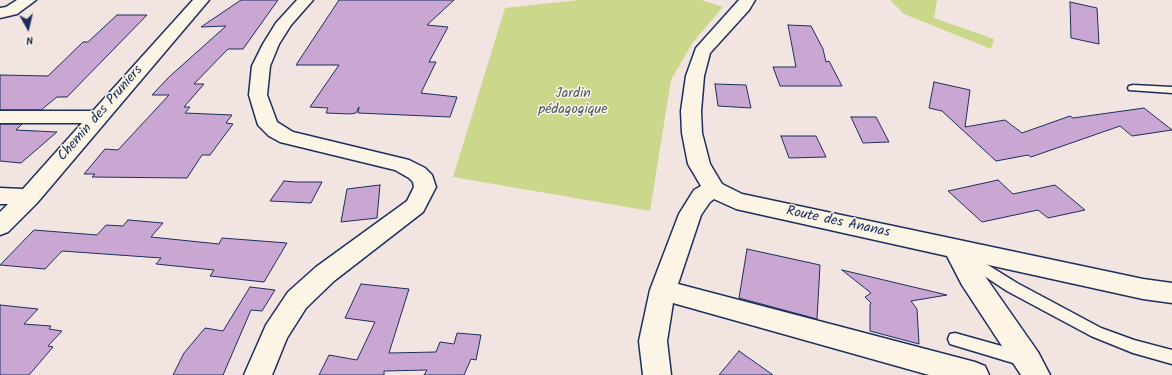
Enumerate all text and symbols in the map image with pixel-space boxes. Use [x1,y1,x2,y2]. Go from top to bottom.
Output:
north arrow [8,8,48,48]
text: N [25,30,34,49]
street label: Chemin des Pruniers [55,63,147,165]
park label: Jardin pédagogique [538,87,608,120]
street label: Route des Ananas [784,204,892,242]

